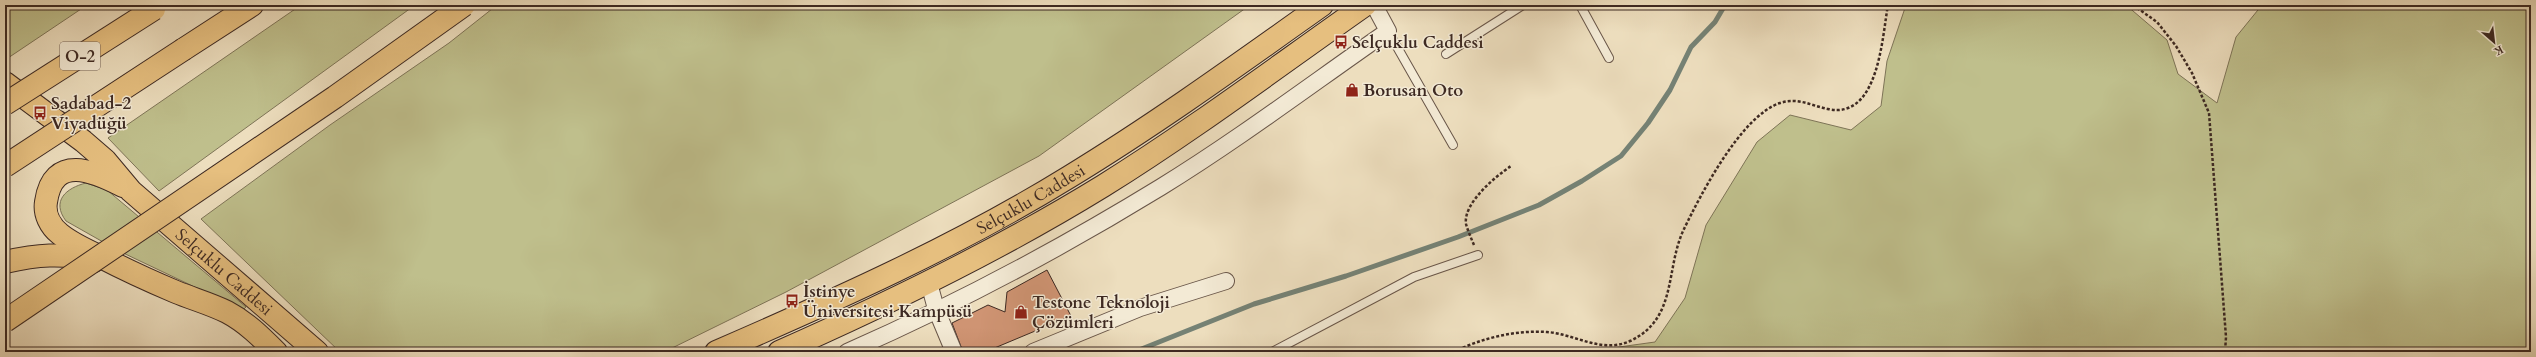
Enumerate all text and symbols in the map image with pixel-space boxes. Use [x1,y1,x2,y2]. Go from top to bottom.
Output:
north arrow [2474,22,2514,62]
place label: Selçuklu Caddesi [1352,31,1484,54]
bus stop icon: Selçuklu Caddesi [1333,34,1349,50]
road number: O-2 [60,42,100,70]
text: K [2491,42,2506,59]
place label: Borusan Oto [1363,79,1463,102]
shop icon: Borusan Oto [1344,82,1360,98]
place label: Sadabad-2 Viyadüğü [51,92,132,135]
bus stop icon: Sadabad-2 Viyadüğü [32,105,48,121]
street label: Selçuklu Caddesi [972,159,1090,240]
street label: Selçuklu Caddesi [170,224,278,321]
place label: İstinye Üniversitesi Kampüsü [803,280,972,323]
place label: Testone Teknoloji Çözümleri [1032,291,1170,334]
bus stop icon: İstinye Üniversitesi Kampüsü [784,293,800,309]
shop icon: Testone Teknoloji Çözümleri [1013,304,1029,320]

